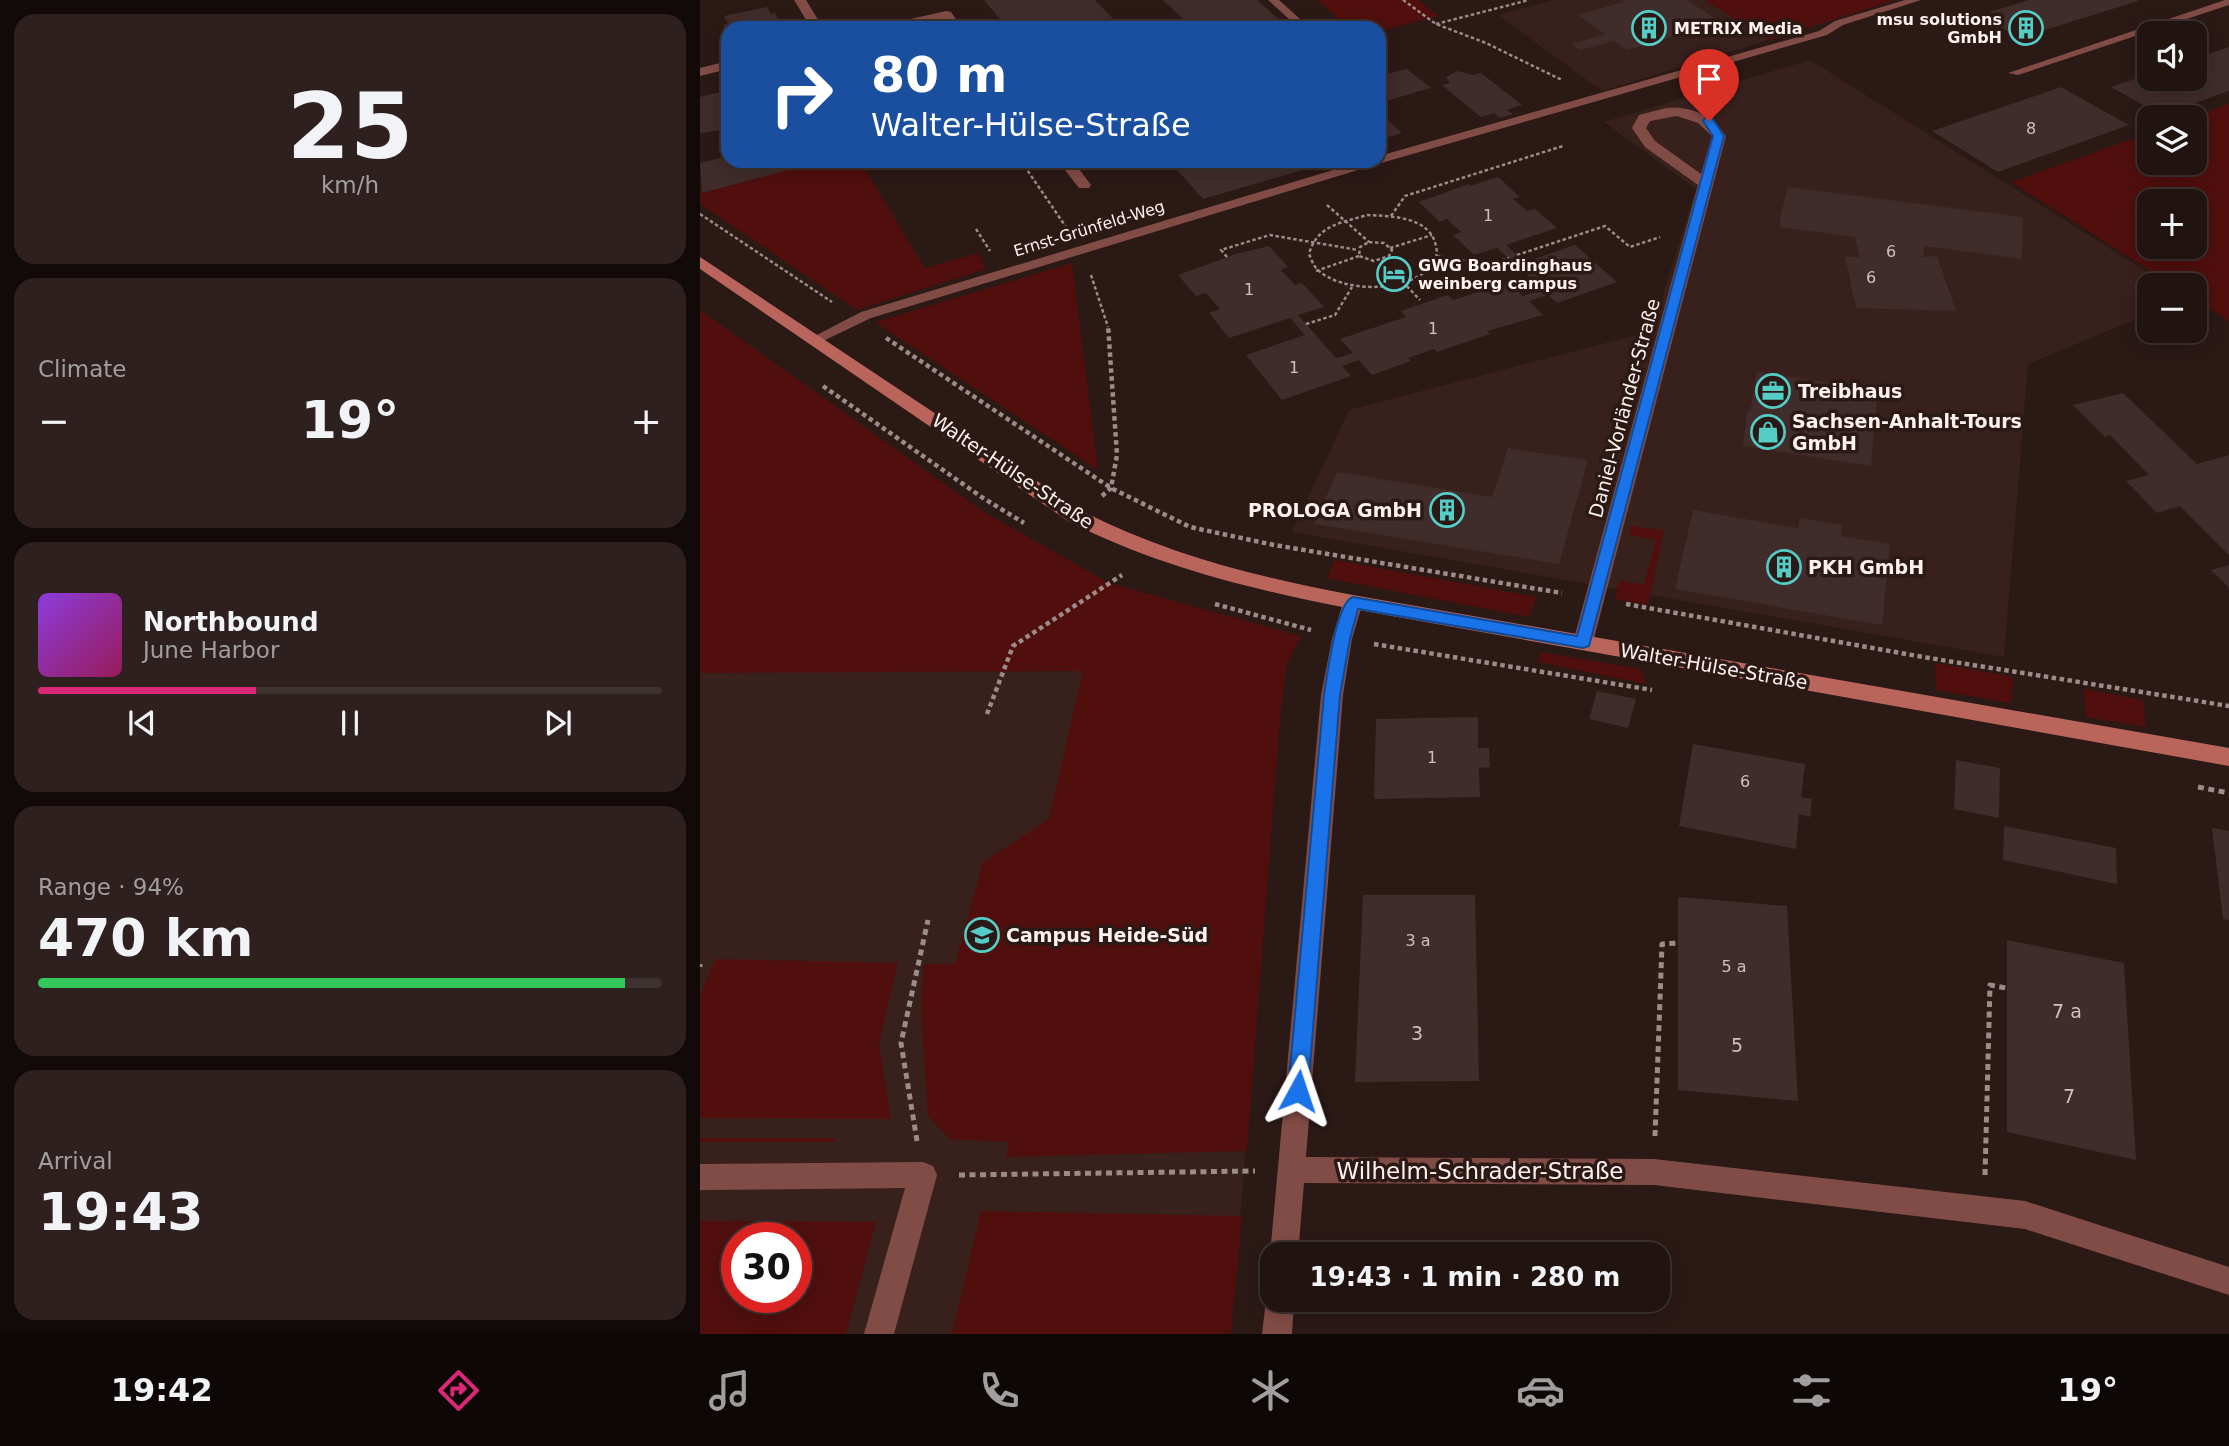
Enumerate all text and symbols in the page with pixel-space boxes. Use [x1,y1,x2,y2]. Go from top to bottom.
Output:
building icon: METRIX Media [1630,9,1668,47]
building icon: msu solutions GmbH [2007,9,2045,47]
place label: msu solutions GmbH [1876,10,2002,47]
place label: METRIX Media [1674,19,1802,38]
map controls [2137,21,2207,343]
button: sound [2137,21,2207,91]
text: 80 m [871,47,1007,104]
icon: right [756,49,847,140]
pin [1679,49,1739,121]
icon: arrive [1690,60,1728,98]
text: 25 [287,74,413,179]
button: layers [2137,105,2207,175]
text: Walter-Hülse-Straße [871,106,1191,144]
house number: 8 [2026,119,2036,138]
text: km/h [321,172,379,198]
button: + [2137,189,2207,259]
street label: Ernst-Grünfeld-Weg [1011,196,1167,260]
house number: 1 [1483,206,1493,225]
house number: 6 [1886,242,1896,261]
hotel icon: GWG Boardinghaus weinberg campus [1375,255,1413,293]
place label: GWG Boardinghaus weinberg campus [1418,256,1592,293]
house number: 6 [1866,268,1876,287]
button: − [2137,273,2207,343]
house number: 1 [1244,280,1254,299]
street label: Daniel-Vorländer-Straße [1584,296,1664,520]
house number: 1 [1428,319,1438,338]
text: Climate [38,356,127,382]
house number: 1 [1289,358,1299,377]
office icon: Treibhaus [1754,372,1792,410]
place label: Treibhaus [1798,380,1902,402]
text: 19° [301,390,399,450]
text: − [38,399,70,443]
text: + [630,399,662,443]
street label: Walter-Hülse-Straße [928,409,1098,533]
place label: Sachsen-Anhalt-Tours GmbH [1792,410,2022,454]
shop icon: Sachsen-Anhalt-Tours GmbH [1749,413,1787,451]
building icon: PROLOGA GmbH [1428,491,1466,529]
place label: PROLOGA GmbH [1248,499,1422,521]
building icon: PKH GmbH [1765,548,1803,586]
place label: PKH GmbH [1808,556,1924,578]
text: Northbound [143,607,319,637]
text: June Harbor [143,637,279,663]
street label: Walter-Hülse-Straße [1619,639,1809,693]
icon: previous [123,704,161,742]
icon: pause [331,704,369,742]
icon: next [539,704,577,742]
house number: 1 [1427,748,1437,767]
house number: 6 [1740,772,1750,791]
text: Range · 94% [38,874,184,900]
text: 470 km [38,908,253,968]
school or university icon: Campus Heide-Süd [963,916,1001,954]
place label: Campus Heide-Süd [1006,924,1208,946]
house number: 3 a [1405,931,1431,950]
house number: 5 a [1721,957,1747,976]
house number: 7 a [2052,1000,2082,1022]
house number: 3 [1411,1022,1423,1044]
house number: 5 [1731,1034,1743,1056]
position arrow [1261,1054,1335,1128]
house number: 7 [2063,1085,2075,1107]
text: Arrival [38,1148,113,1174]
street label: Wilhelm-Schrader-Straße [1336,1158,1624,1184]
text: 19:43 [38,1182,204,1242]
speed limit sign: 30 [721,1222,812,1313]
text: 19:43 · 1 min · 280 m [1310,1262,1620,1292]
icon: directions [434,1366,483,1415]
icon: music [705,1366,754,1415]
icon: phone [975,1366,1024,1415]
icon: climate [1246,1366,1295,1415]
icon: car [1516,1366,1565,1415]
icon: filters [1787,1366,1836,1415]
text: 19:42 [111,1371,213,1409]
text: 19° [2058,1371,2118,1409]

